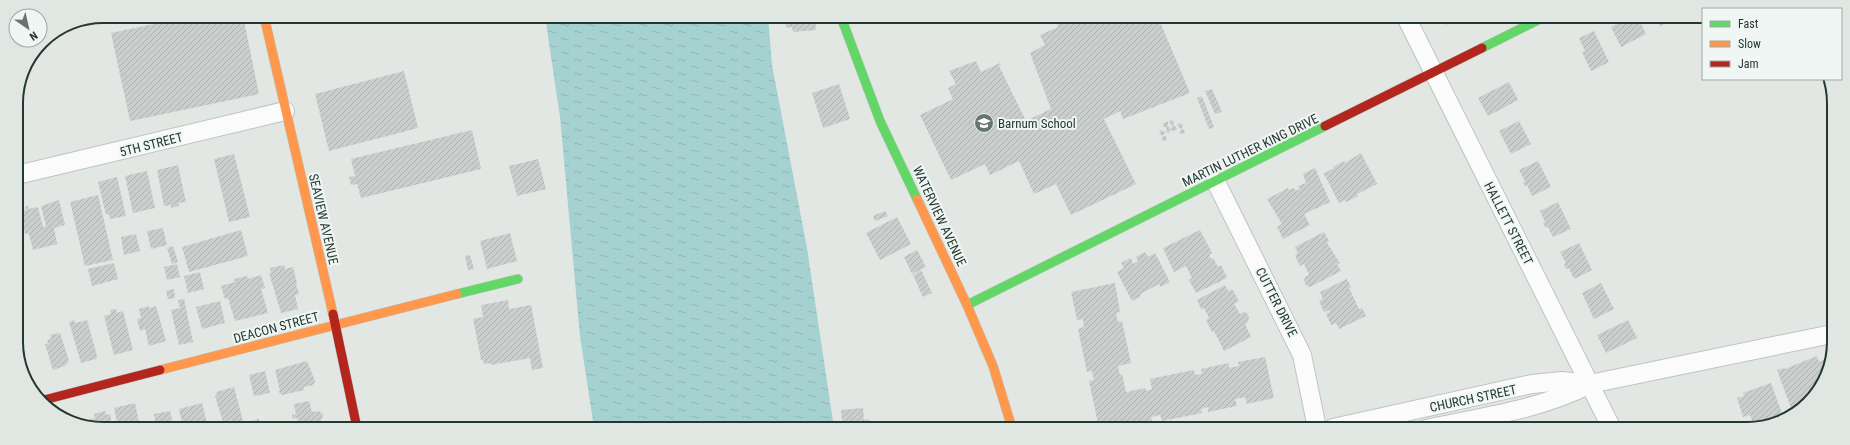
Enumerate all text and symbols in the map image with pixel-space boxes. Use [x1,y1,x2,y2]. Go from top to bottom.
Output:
north arrow [8,8,48,48]
legend [1702,8,1842,80]
text: Fast [1738,17,1759,31]
text: N [27,29,40,43]
text: Slow [1738,37,1761,51]
text: Jam [1738,57,1759,71]
street label: MARTIN LUTHER KING DRIVE [1180,111,1321,190]
school or university icon: Barnum School [973,112,995,134]
place label: Barnum School [998,116,1076,131]
street label: 5TH STREET [118,129,184,160]
street label: WATERVIEW AVENUE [910,164,969,269]
street label: SEAVIEW AVENUE [306,172,341,266]
street label: HALLETT STREET [1481,179,1536,267]
street label: CUTTER DRIVE [1253,265,1300,339]
street label: DEACON STREET [232,309,321,346]
street label: CHURCH STREET [1428,382,1518,415]

